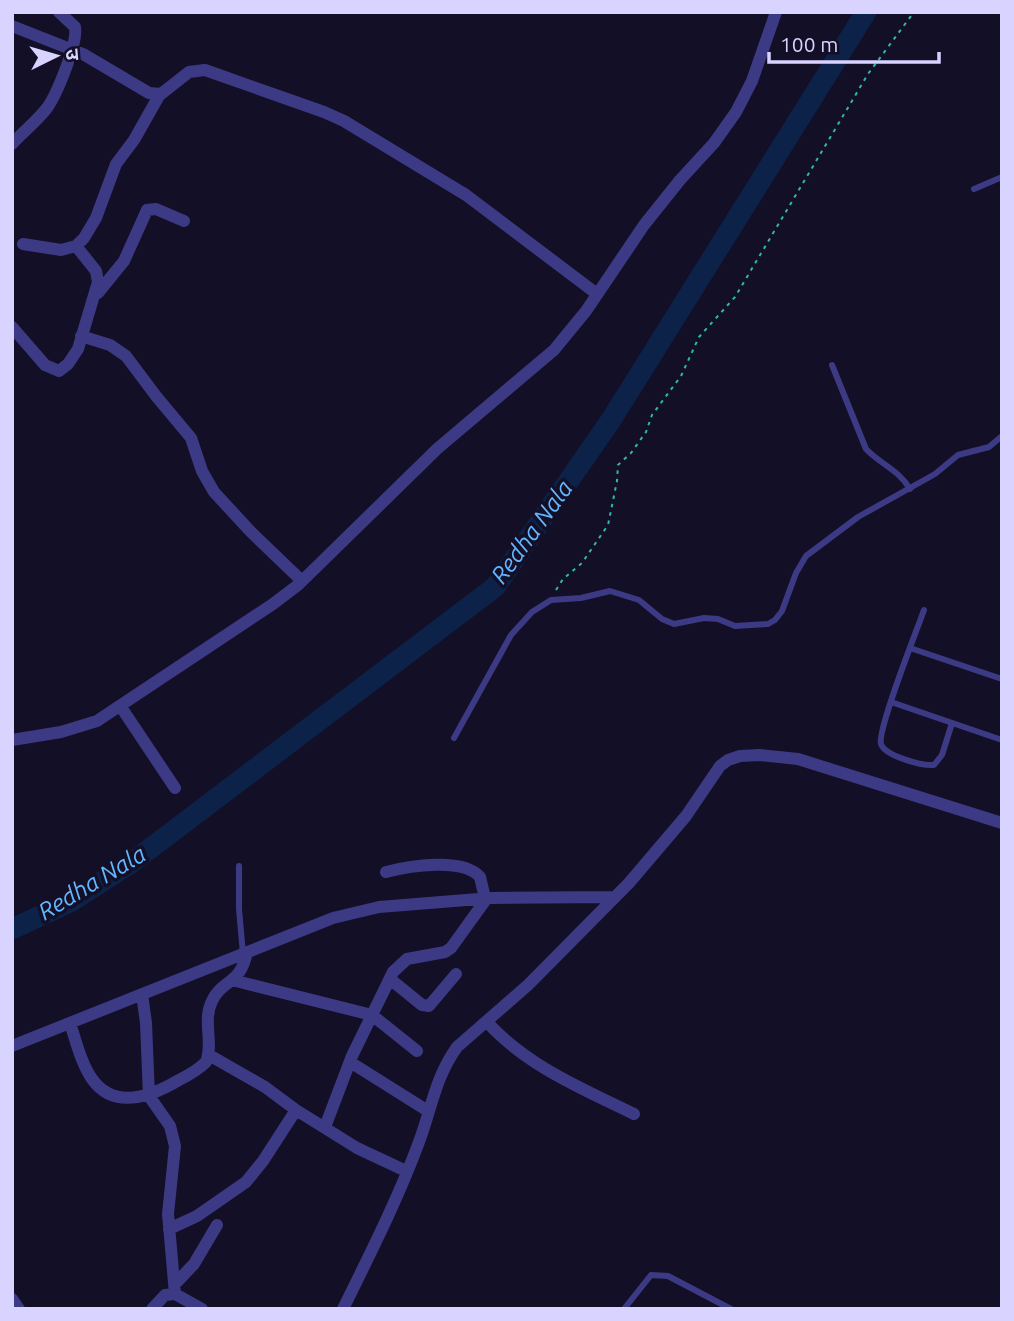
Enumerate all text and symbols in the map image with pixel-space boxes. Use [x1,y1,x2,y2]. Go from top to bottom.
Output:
north arrow [21,21,91,91]
scale bar [769,21,939,65]
text: 100 m [780,32,838,56]
text: उ [61,48,84,62]
water label: Redha Nala [485,475,578,588]
water label: Redha Nala [33,840,150,925]

